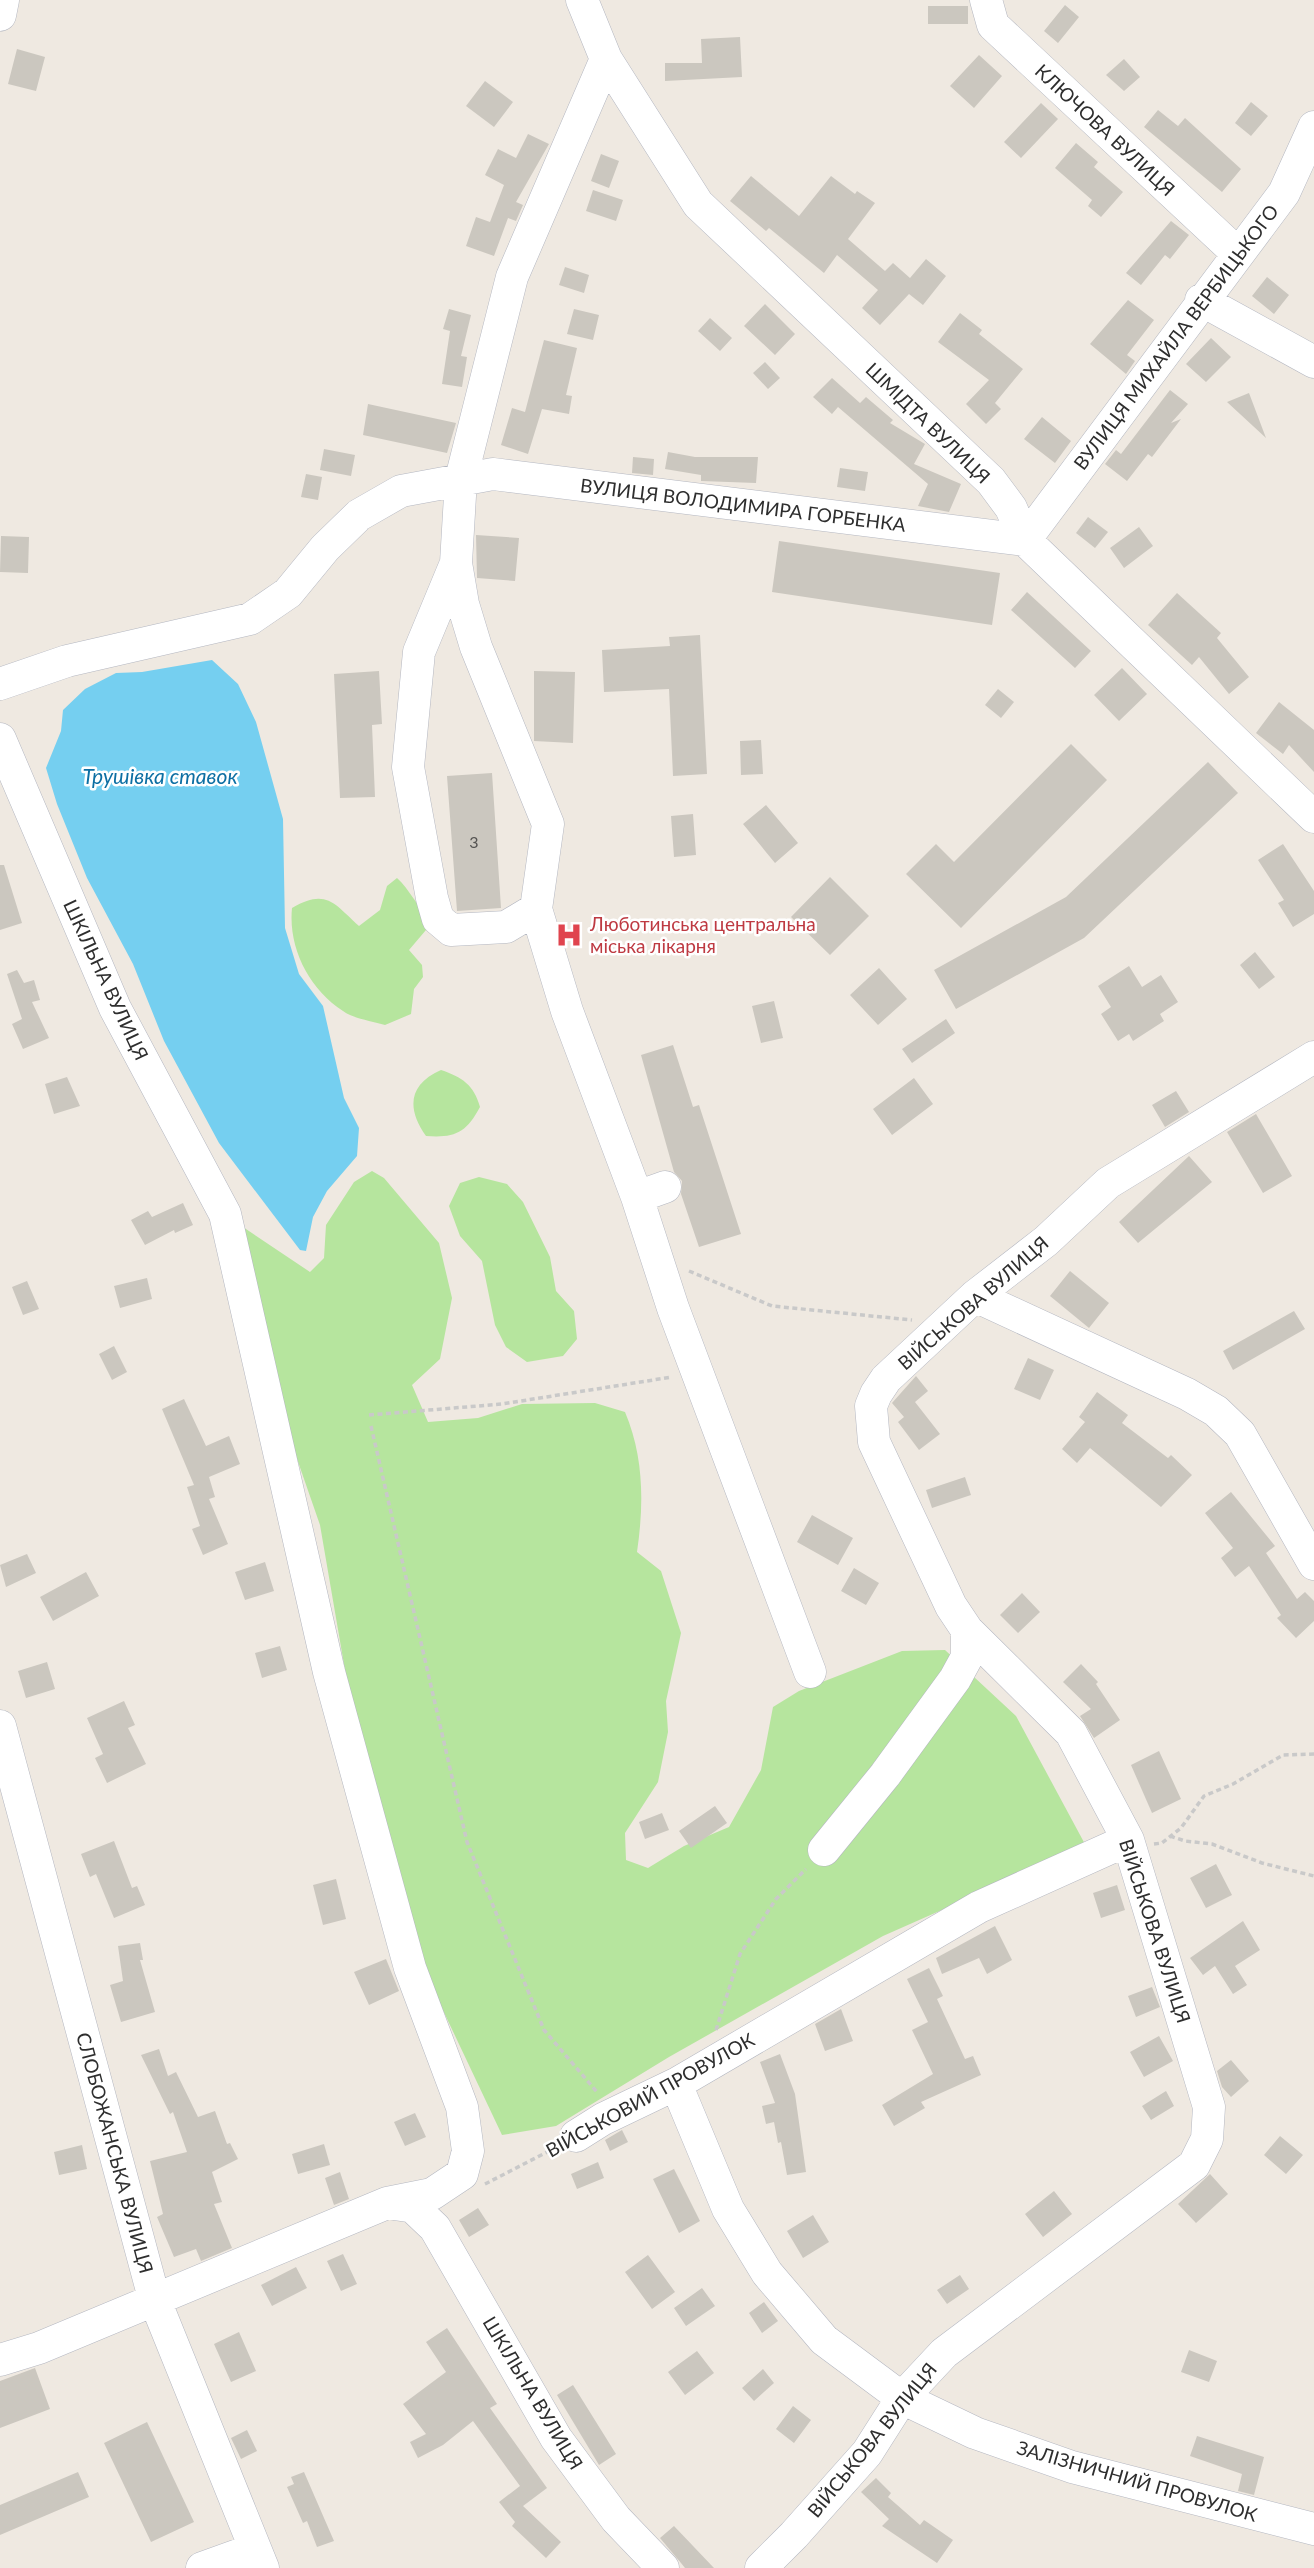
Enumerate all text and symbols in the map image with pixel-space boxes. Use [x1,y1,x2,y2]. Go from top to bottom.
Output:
street label: КЛЮЧОВА ВУЛИЦЯ [1031,59,1180,200]
street label: ВУЛИЦЯ МИХАЙЛА ВЕРБИЦЬКОГО [1068,200,1283,474]
street label: ШМІДТА ВУЛИЦЯ [861,357,995,488]
street label: ВУЛИЦЯ ВОЛОДИМИРА ГОРБЕНКА [579,473,907,536]
water label: Трушівка ставок [82,763,238,788]
house number: 3 [469,832,479,851]
street label: ШКІЛЬНА ВУЛИЦЯ [59,896,154,1064]
place label: Люботинська центральна міська лікарня [589,912,816,957]
hospital icon: Люботинська центральна міська лікарня [554,920,584,950]
street label: ВІЙСЬКОВА ВУЛИЦЯ [893,1231,1053,1374]
street label: ВІЙСЬКОВА ВУЛИЦЯ [1115,1836,1196,2026]
street label: ВІЙСЬКОВИЙ ПРОВУЛОК [541,2027,758,2162]
street label: СЛОБОЖАНСЬКА ВУЛИЦЯ [72,2030,159,2276]
street label: ШКІЛЬНА ВУЛИЦЯ [479,2312,588,2473]
street label: ВІЙСЬКОВА ВУЛИЦЯ [802,2358,941,2522]
street label: ЗАЛІЗНИЧНИЙ ПРОВУЛОК [1014,2435,1260,2526]

